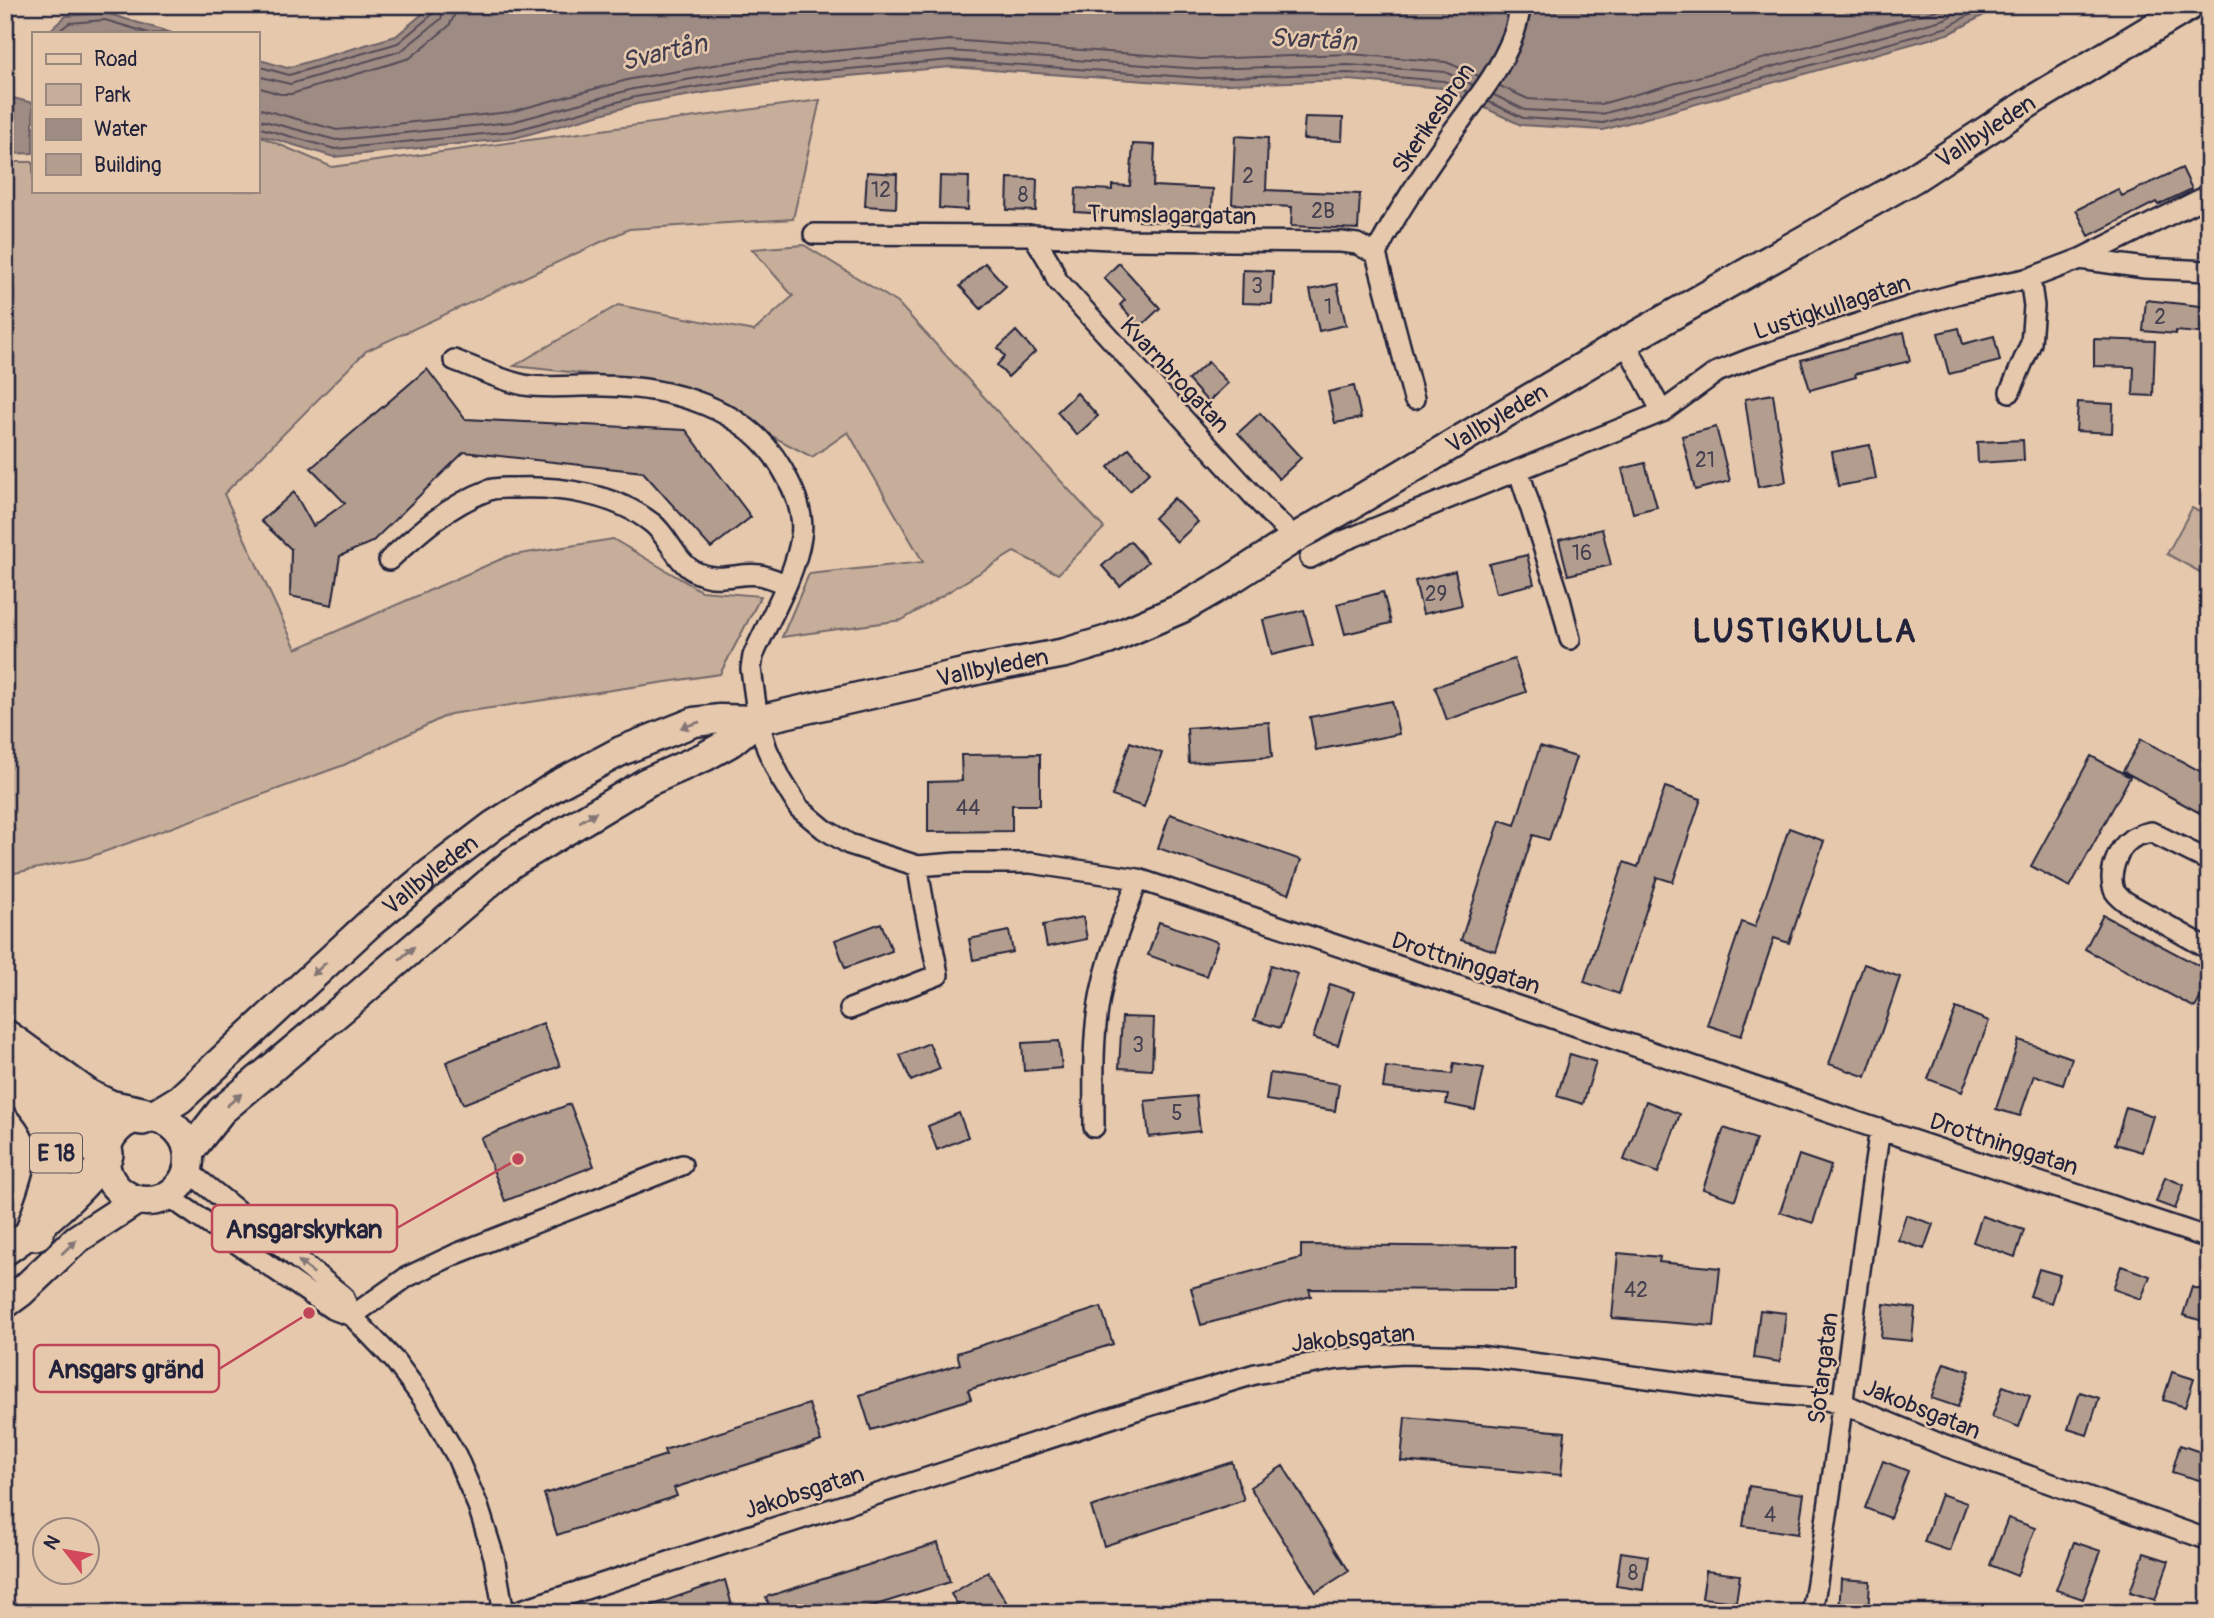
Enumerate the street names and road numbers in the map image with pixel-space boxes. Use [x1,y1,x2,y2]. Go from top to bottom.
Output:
street label: Skerikesbron [1386,57,1481,179]
street label: Vallbyleden [1930,88,2041,175]
street label: Trumslagargatan [1087,200,1257,231]
street label: Lustigkullagatan [1750,268,1914,346]
street label: Kvarnbrogatan [1114,311,1236,439]
street label: Vallbyleden [1441,377,1553,460]
street label: Vallbyleden [934,642,1051,694]
street label: Vallbyleden [377,828,484,922]
street label: Drottninggatan [1388,926,1544,1001]
street label: Drottninggatan [1926,1107,2082,1182]
road number: E 18 [30,1134,82,1172]
street label: Sotargatan [1802,1310,1845,1426]
street label: Jakobsgatan [1290,1319,1416,1358]
street label: Jakobsgatan [1859,1373,1985,1446]
street label: Jakobsgatan [741,1459,868,1525]

